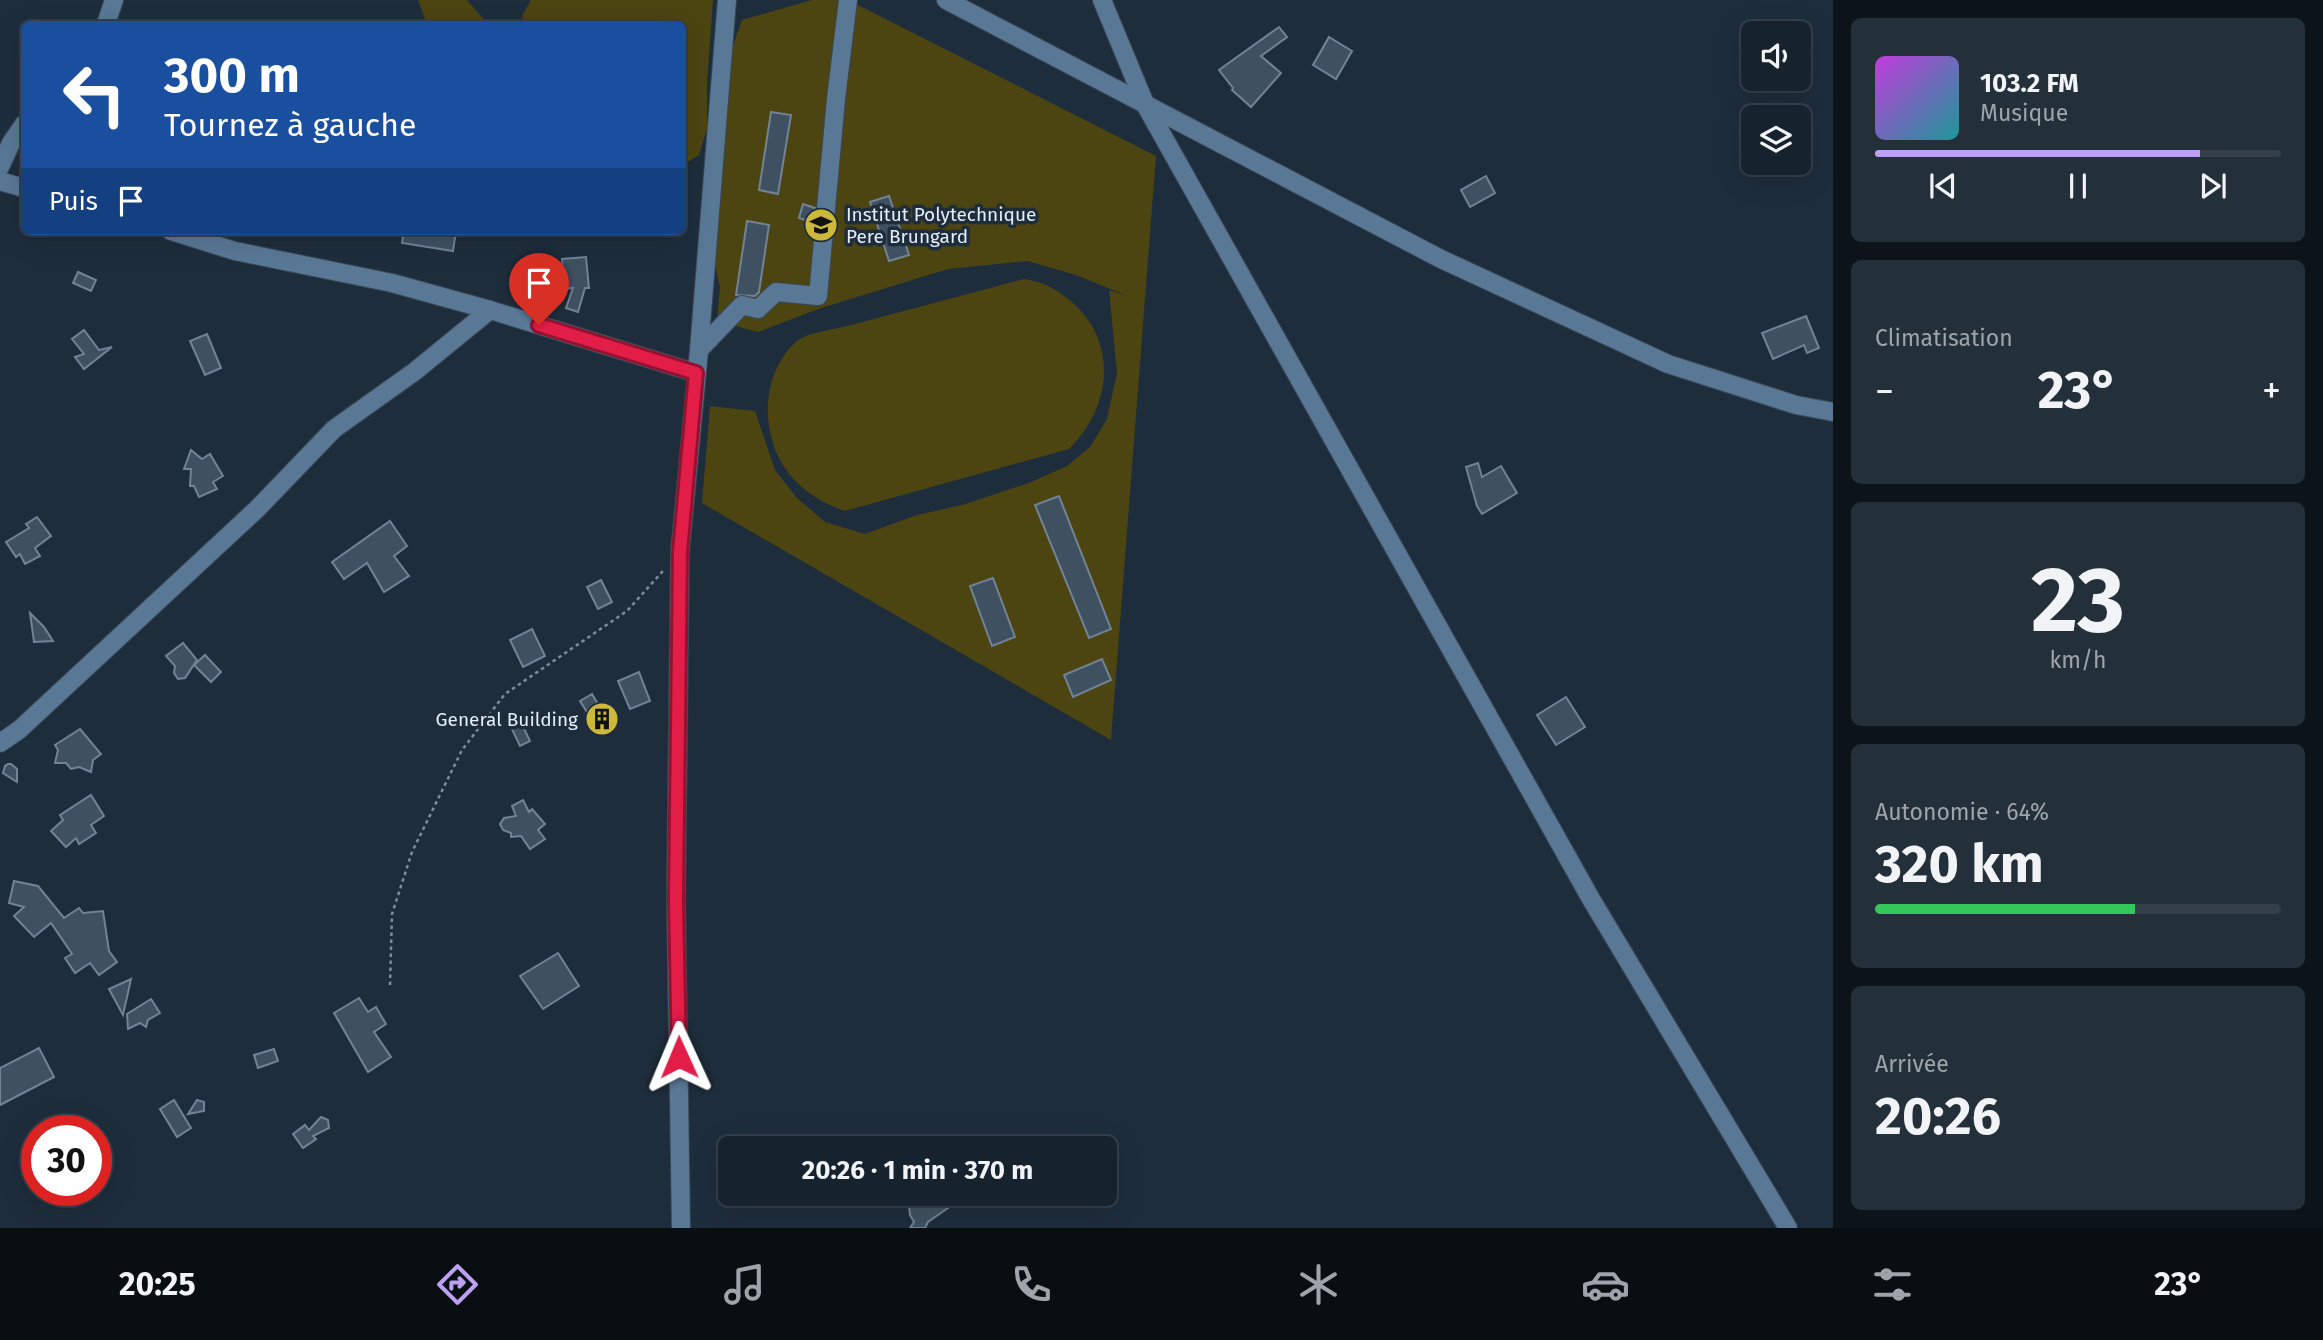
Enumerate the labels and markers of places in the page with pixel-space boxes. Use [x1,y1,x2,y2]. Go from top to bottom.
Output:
place label: Institut Polytechnique Pere Brungard [846,203,1036,248]
school or university icon: Institut Polytechnique Pere Brungard [802,206,840,244]
pin [509,253,569,325]
building icon: General Building [583,700,621,738]
place label: General Building [436,708,578,731]

